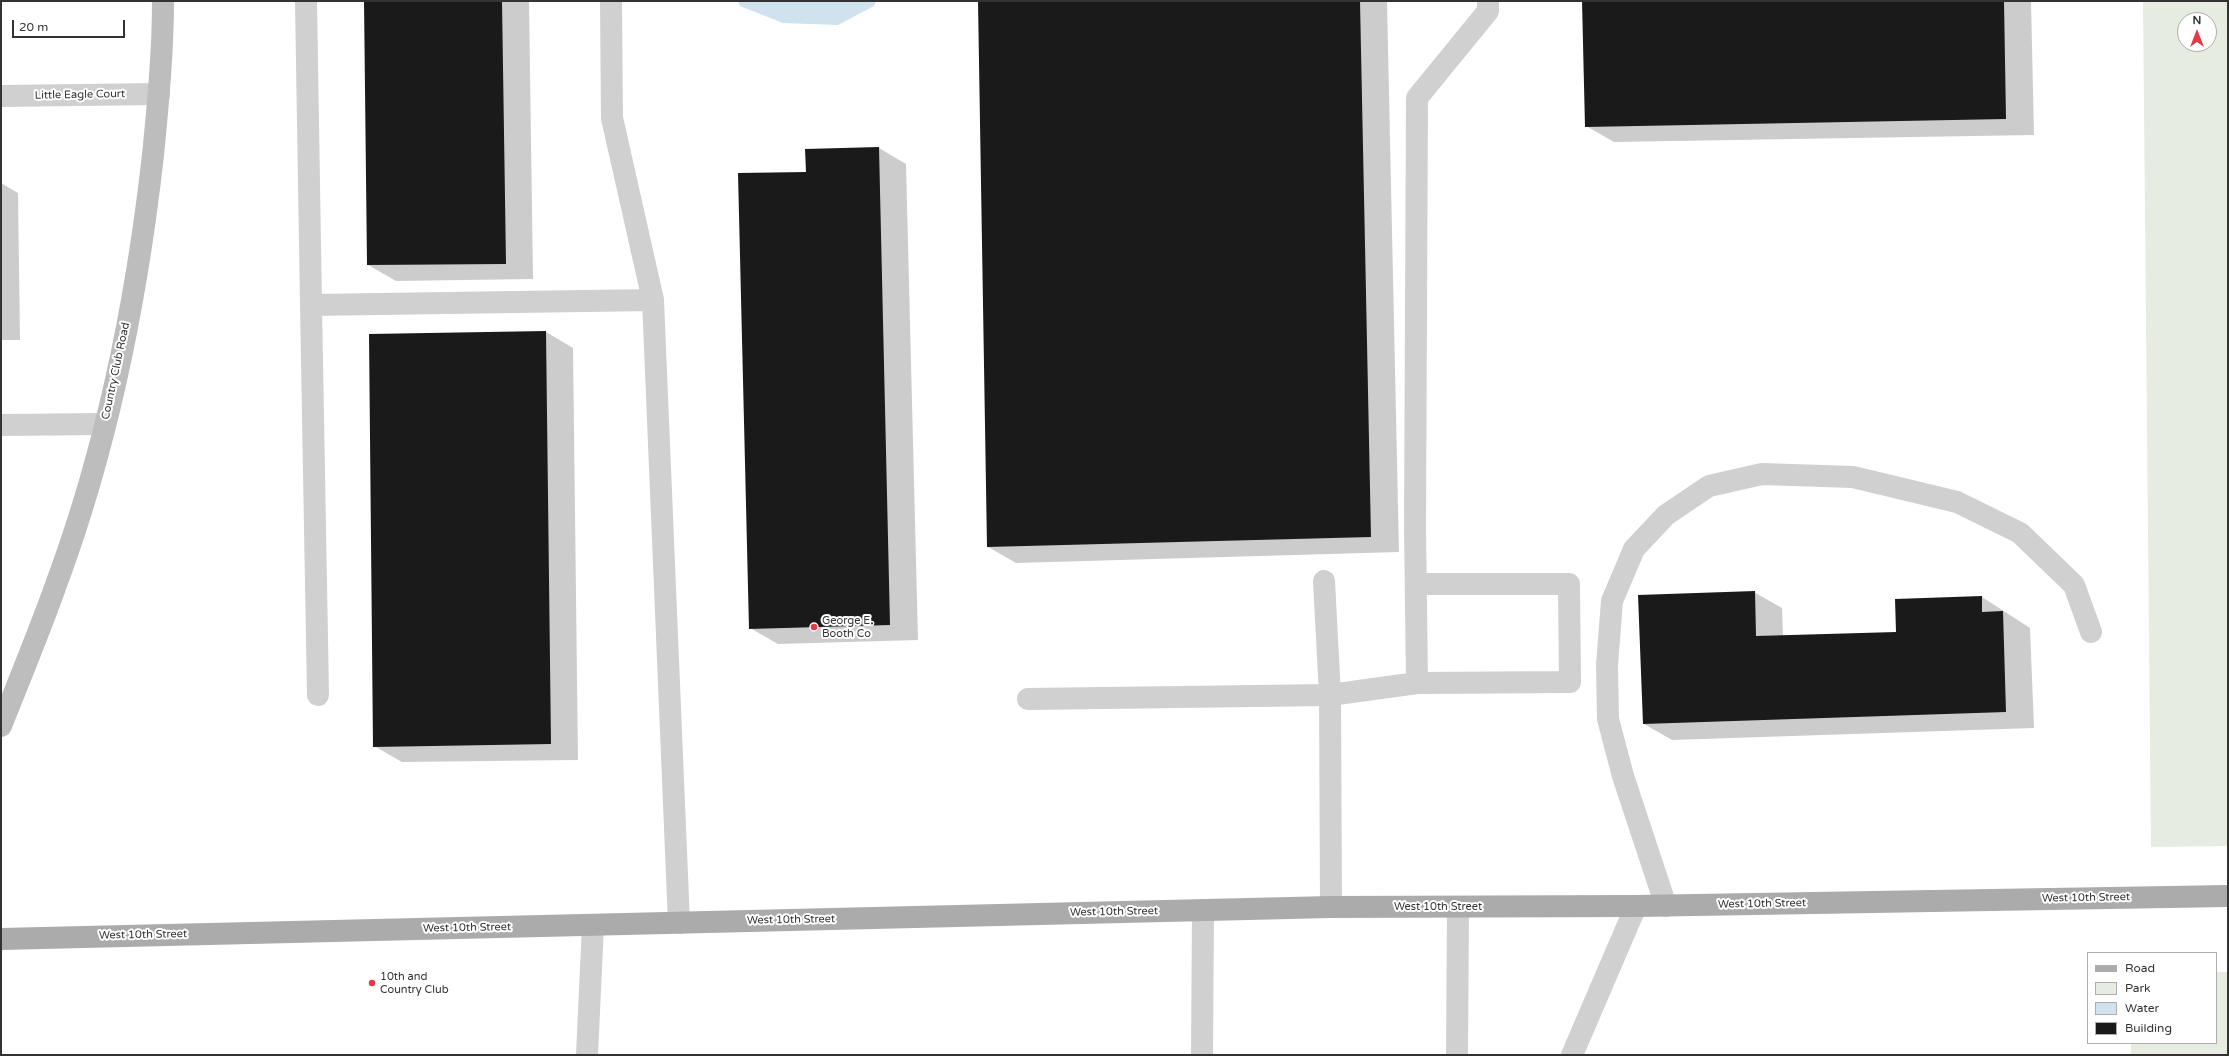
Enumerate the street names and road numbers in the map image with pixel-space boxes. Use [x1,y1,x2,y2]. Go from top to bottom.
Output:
street label: Little Eagle Court [35,88,125,102]
street label: Country Club Road [99,321,133,421]
street label: West 10th Street [2042,891,2130,905]
street label: West 10th Street [1718,897,1806,911]
street label: West 10th Street [1394,900,1482,914]
street label: West 10th Street [1070,905,1158,919]
street label: West 10th Street [747,913,835,927]
street label: West 10th Street [423,921,511,935]
street label: West 10th Street [99,928,187,942]

